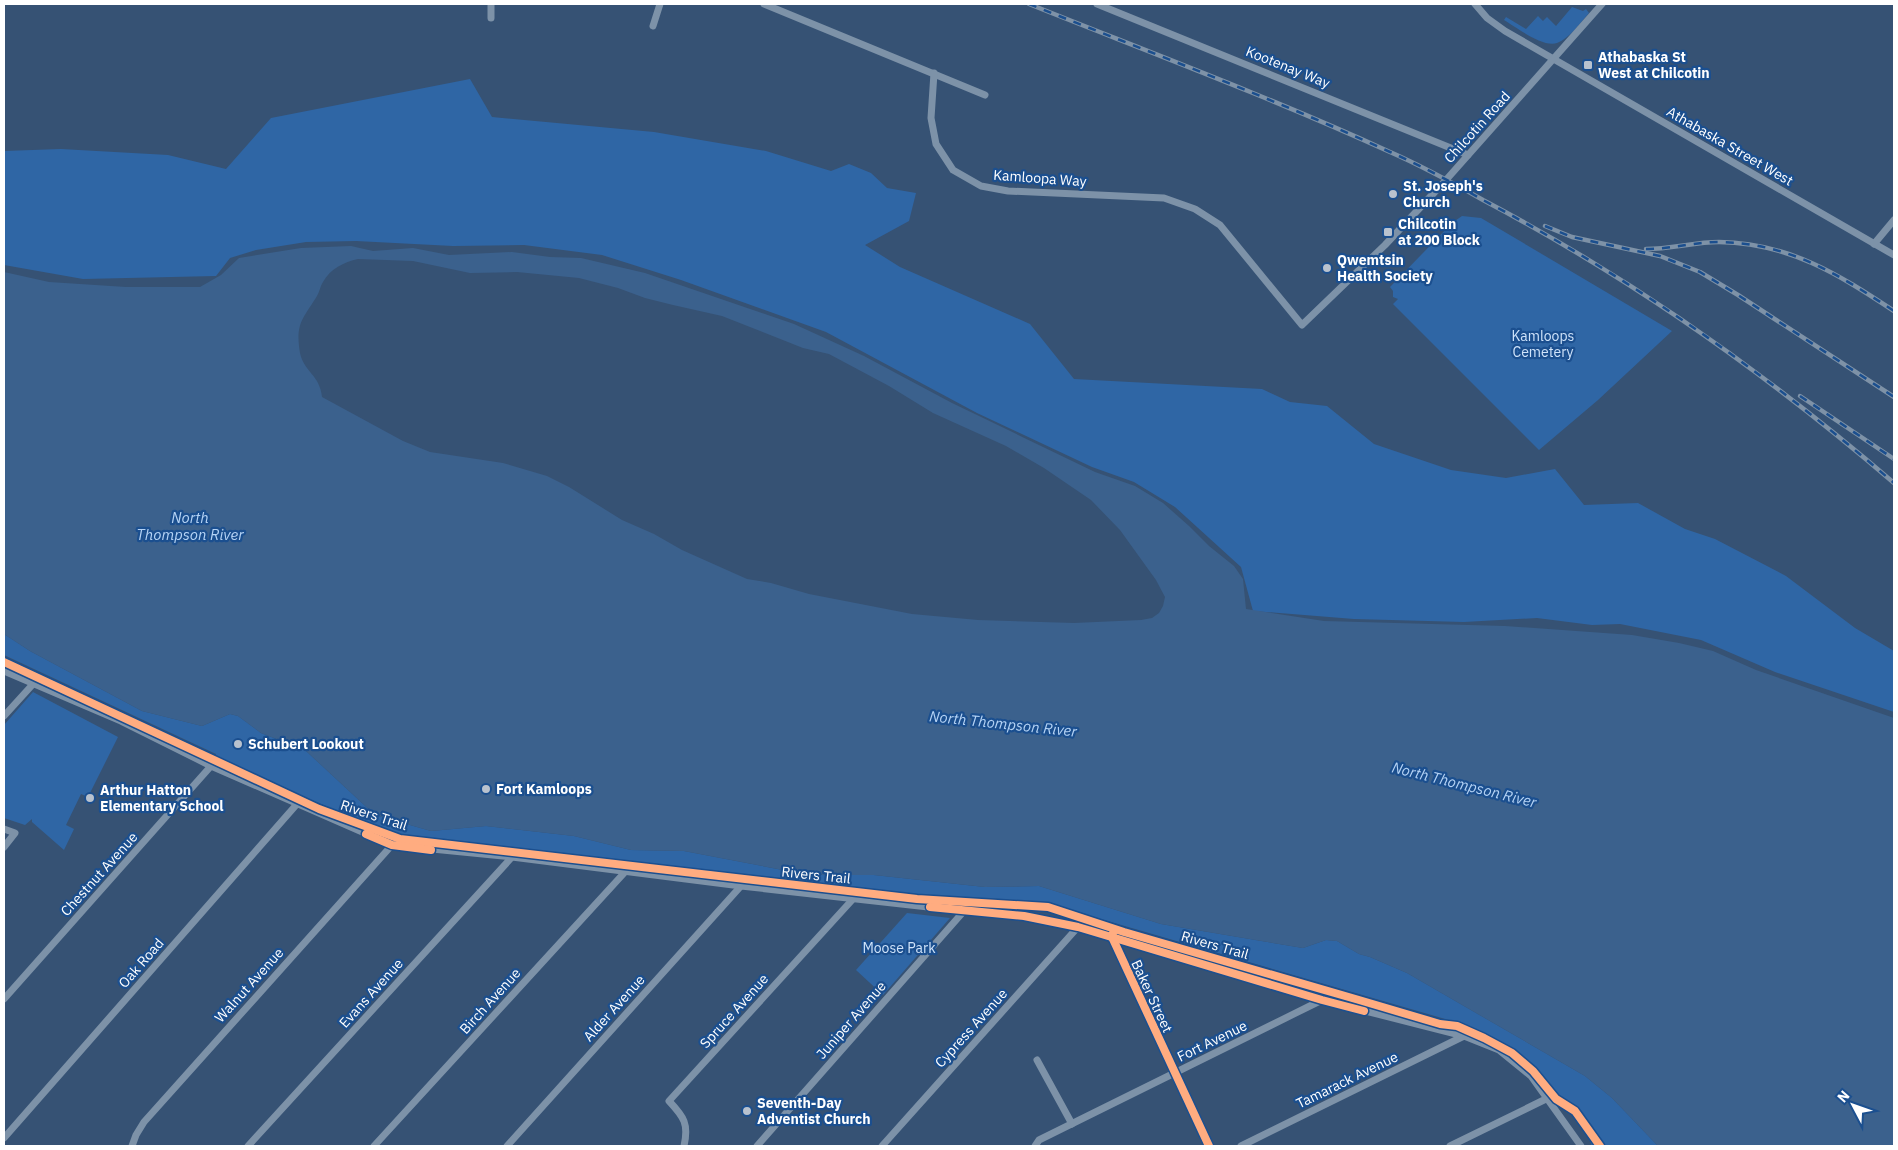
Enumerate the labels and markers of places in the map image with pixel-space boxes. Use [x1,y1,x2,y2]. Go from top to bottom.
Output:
place label: Athabaska St West at Chilcotin [1598,48,1710,82]
marker: Athabaska St West at Chilcotin [1582,59,1594,71]
place label: St. Joseph's Church [1403,177,1483,211]
marker: St. Joseph's Church [1387,188,1399,200]
place label: Chilcotin at 200 Block [1398,215,1481,249]
marker: Chilcotin at 200 Block [1382,226,1394,238]
place label: Qwemtsin Health Society [1337,251,1433,285]
marker: Qwemtsin Health Society [1321,262,1333,274]
place label: Schubert Lookout [248,735,364,753]
marker: Schubert Lookout [232,738,244,750]
place label: Fort Kamloops [496,780,592,798]
place label: Arthur Hatton Elementary School [100,781,224,815]
marker: Fort Kamloops [480,783,492,795]
marker: Arthur Hatton Elementary School [84,792,96,804]
place label: Seventh-Day Adventist Church [757,1094,871,1128]
marker: Seventh-Day Adventist Church [741,1105,753,1117]

